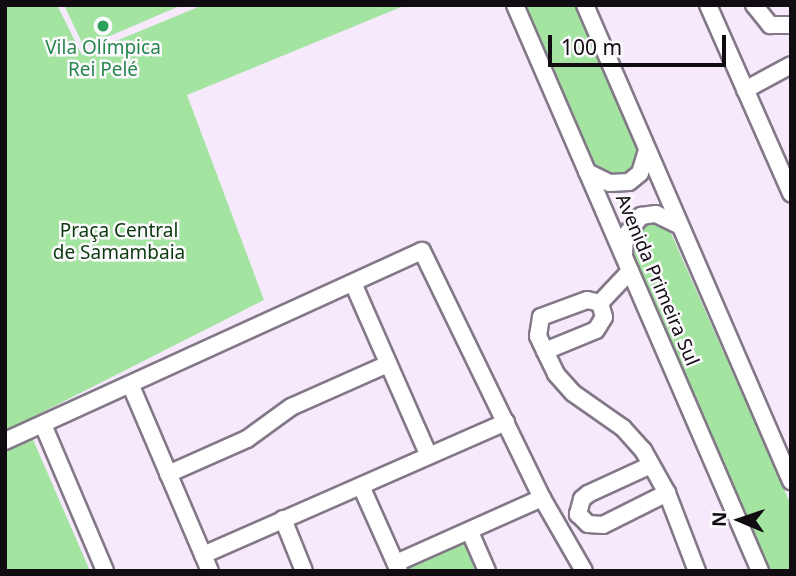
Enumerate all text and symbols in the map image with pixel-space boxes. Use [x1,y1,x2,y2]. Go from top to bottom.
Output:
marker: Vila Olímpica Rei Pelé [95,18,111,34]
scale bar [551,21,730,65]
text: 100 m [561,33,622,61]
place label: Vila Olímpica Rei Pelé [45,37,161,81]
street label: Avenida Primeira Sul [611,191,703,369]
park label: Praça Central de Samambaia [53,220,185,264]
north arrow [705,485,775,555]
text: N [706,511,732,527]

